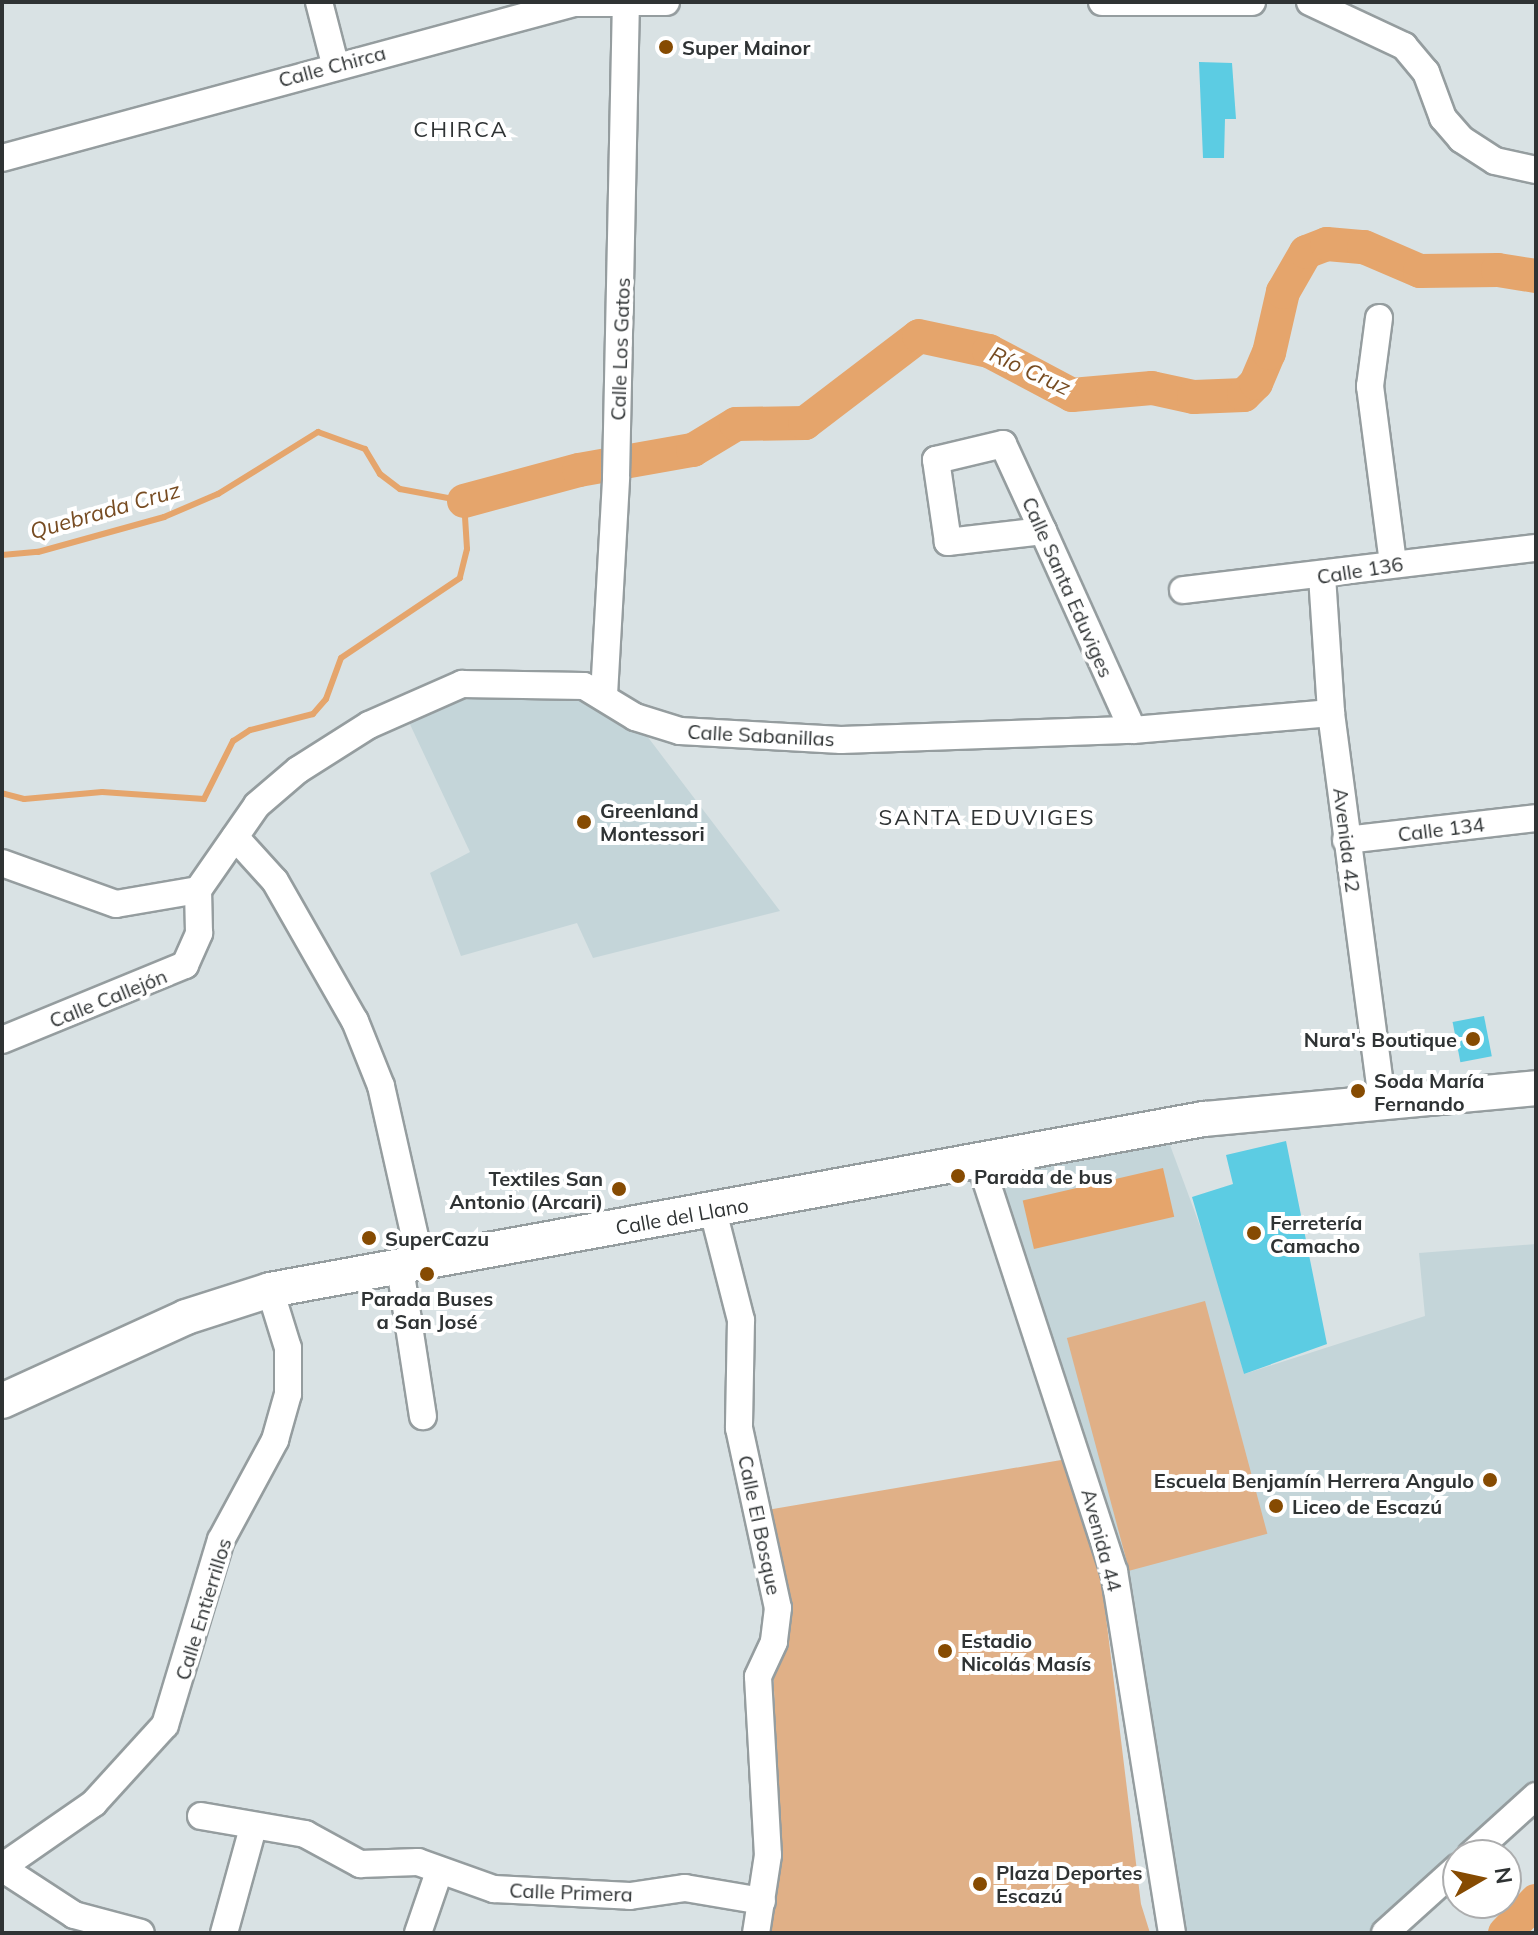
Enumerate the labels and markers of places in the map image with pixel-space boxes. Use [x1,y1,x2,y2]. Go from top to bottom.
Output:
place label: Super Mainor [682,35,810,59]
marker: Super Mainor [657,38,675,56]
place label: Greenland Montessori [600,798,705,845]
marker: Greenland Montessori [575,813,593,831]
place label: Nura's Boutique [1304,1027,1457,1051]
marker: Nura's Boutique [1464,1030,1482,1048]
place label: Soda María Fernando [1374,1068,1484,1115]
marker: Soda María Fernando [1349,1082,1367,1100]
place label: Parada de bus [974,1164,1113,1188]
place label: Textiles San Antonio (Arcari) [450,1166,603,1213]
marker: Parada de bus [949,1167,967,1185]
marker: Textiles San Antonio (Arcari) [610,1180,628,1198]
place label: Ferretería Camacho [1270,1210,1362,1257]
marker: Ferretería Camacho [1245,1224,1263,1242]
place label: SuperCazu [385,1226,489,1250]
marker: SuperCazu [360,1229,378,1247]
marker: Parada Buses a San José [418,1265,436,1283]
place label: Parada Buses a San José [361,1286,493,1333]
place label: Escuela Benjamín Herrera Angulo [1154,1468,1474,1492]
marker: Escuela Benjamín Herrera Angulo [1481,1471,1499,1489]
place label: Liceo de Escazú [1292,1494,1442,1518]
marker: Liceo de Escazú [1267,1497,1285,1515]
place label: Estadio Nicolás Masís [961,1628,1091,1675]
marker: Estadio Nicolás Masís [936,1642,954,1660]
place label: Plaza Deportes Escazú [996,1860,1143,1907]
marker: Plaza Deportes Escazú [971,1875,989,1893]

